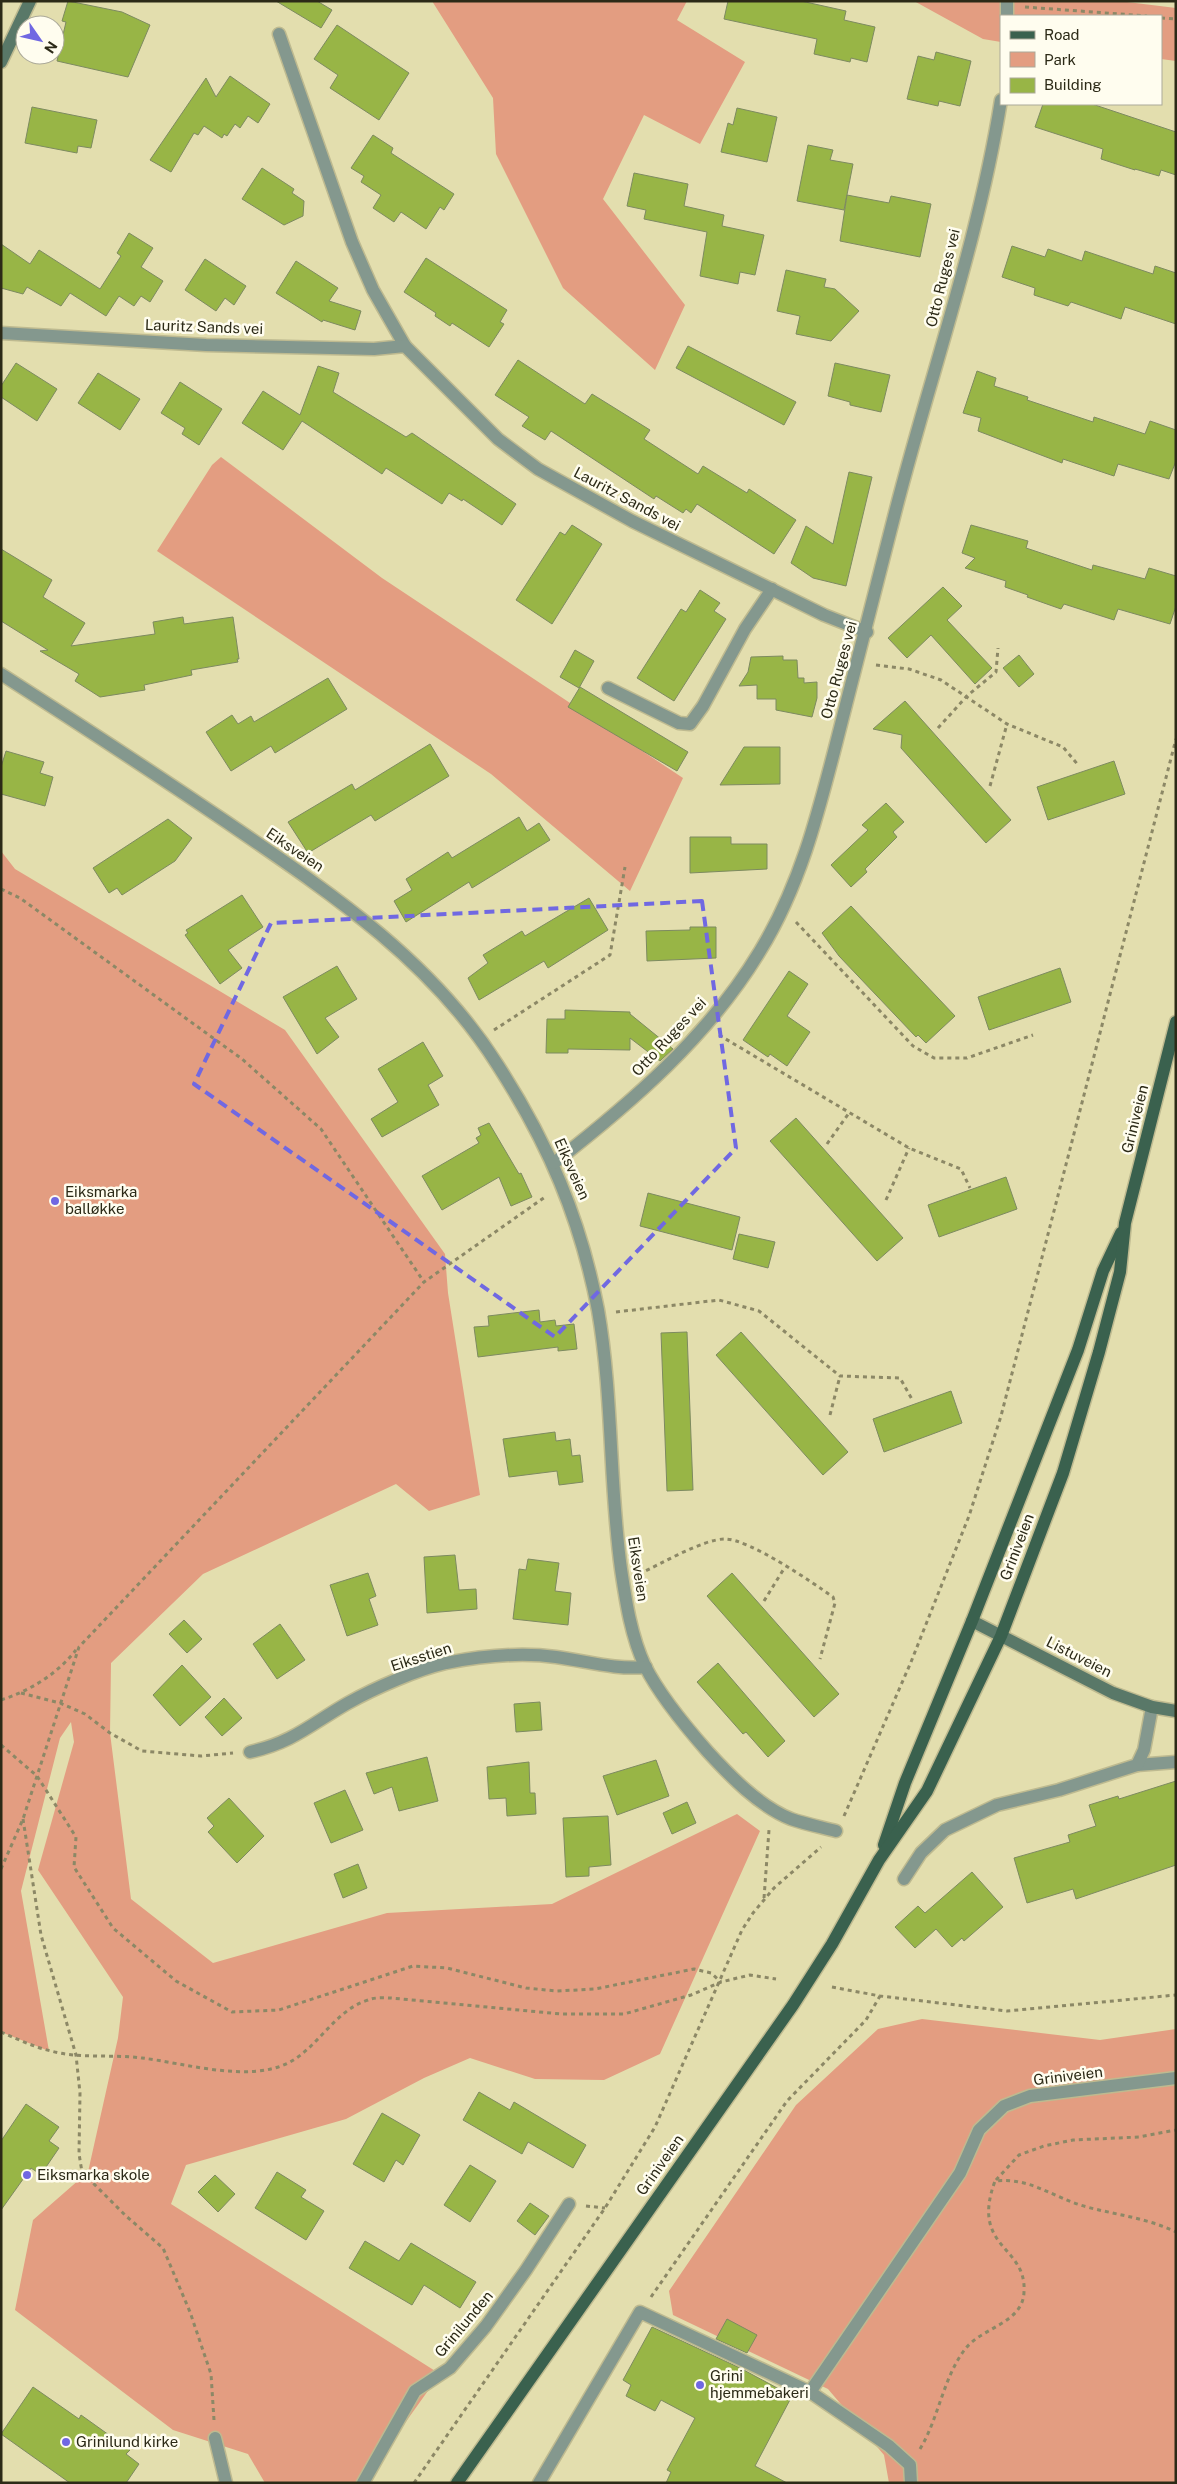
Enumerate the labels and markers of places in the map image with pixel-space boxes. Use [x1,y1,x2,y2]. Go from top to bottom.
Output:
place label: Eiksmarka balløkke [65,1183,137,1217]
marker: Eiksmarka balløkke [49,1195,61,1207]
place label: Eiksmarka skole [37,2166,150,2183]
marker: Eiksmarka skole [21,2169,33,2181]
place label: Grini hjemmebakeri [710,2367,809,2401]
marker: Grini hjemmebakeri [694,2379,706,2391]
place label: Grinilund kirke [76,2433,178,2450]
marker: Grinilund kirke [60,2436,72,2448]

